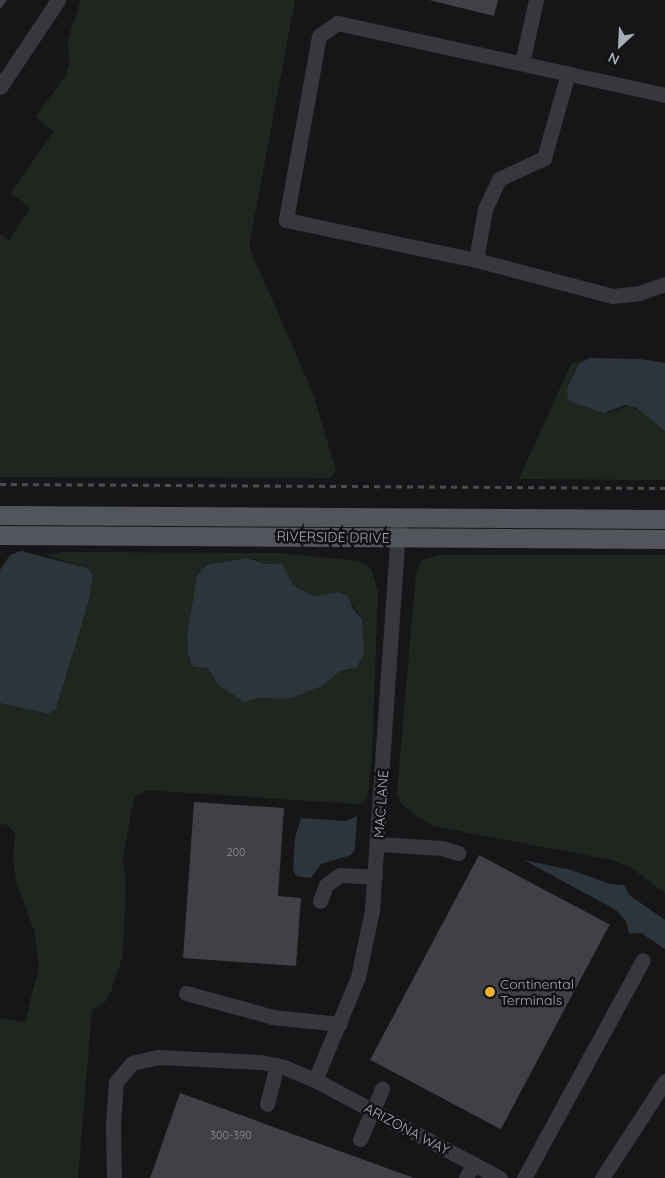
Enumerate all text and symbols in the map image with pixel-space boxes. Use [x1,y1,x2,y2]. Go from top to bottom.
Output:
north arrow [595,20,645,70]
text: N [605,48,622,69]
street label: RIVERSIDE DRIVE [276,528,390,546]
street label: MAC LANE [370,769,392,839]
house number: 200 [226,845,246,859]
place label: Continental Terminals [500,976,574,1009]
marker: Continental Terminals [484,986,496,998]
street label: ARIZONA WAY [361,1099,453,1159]
house number: 300-390 [210,1128,252,1142]

